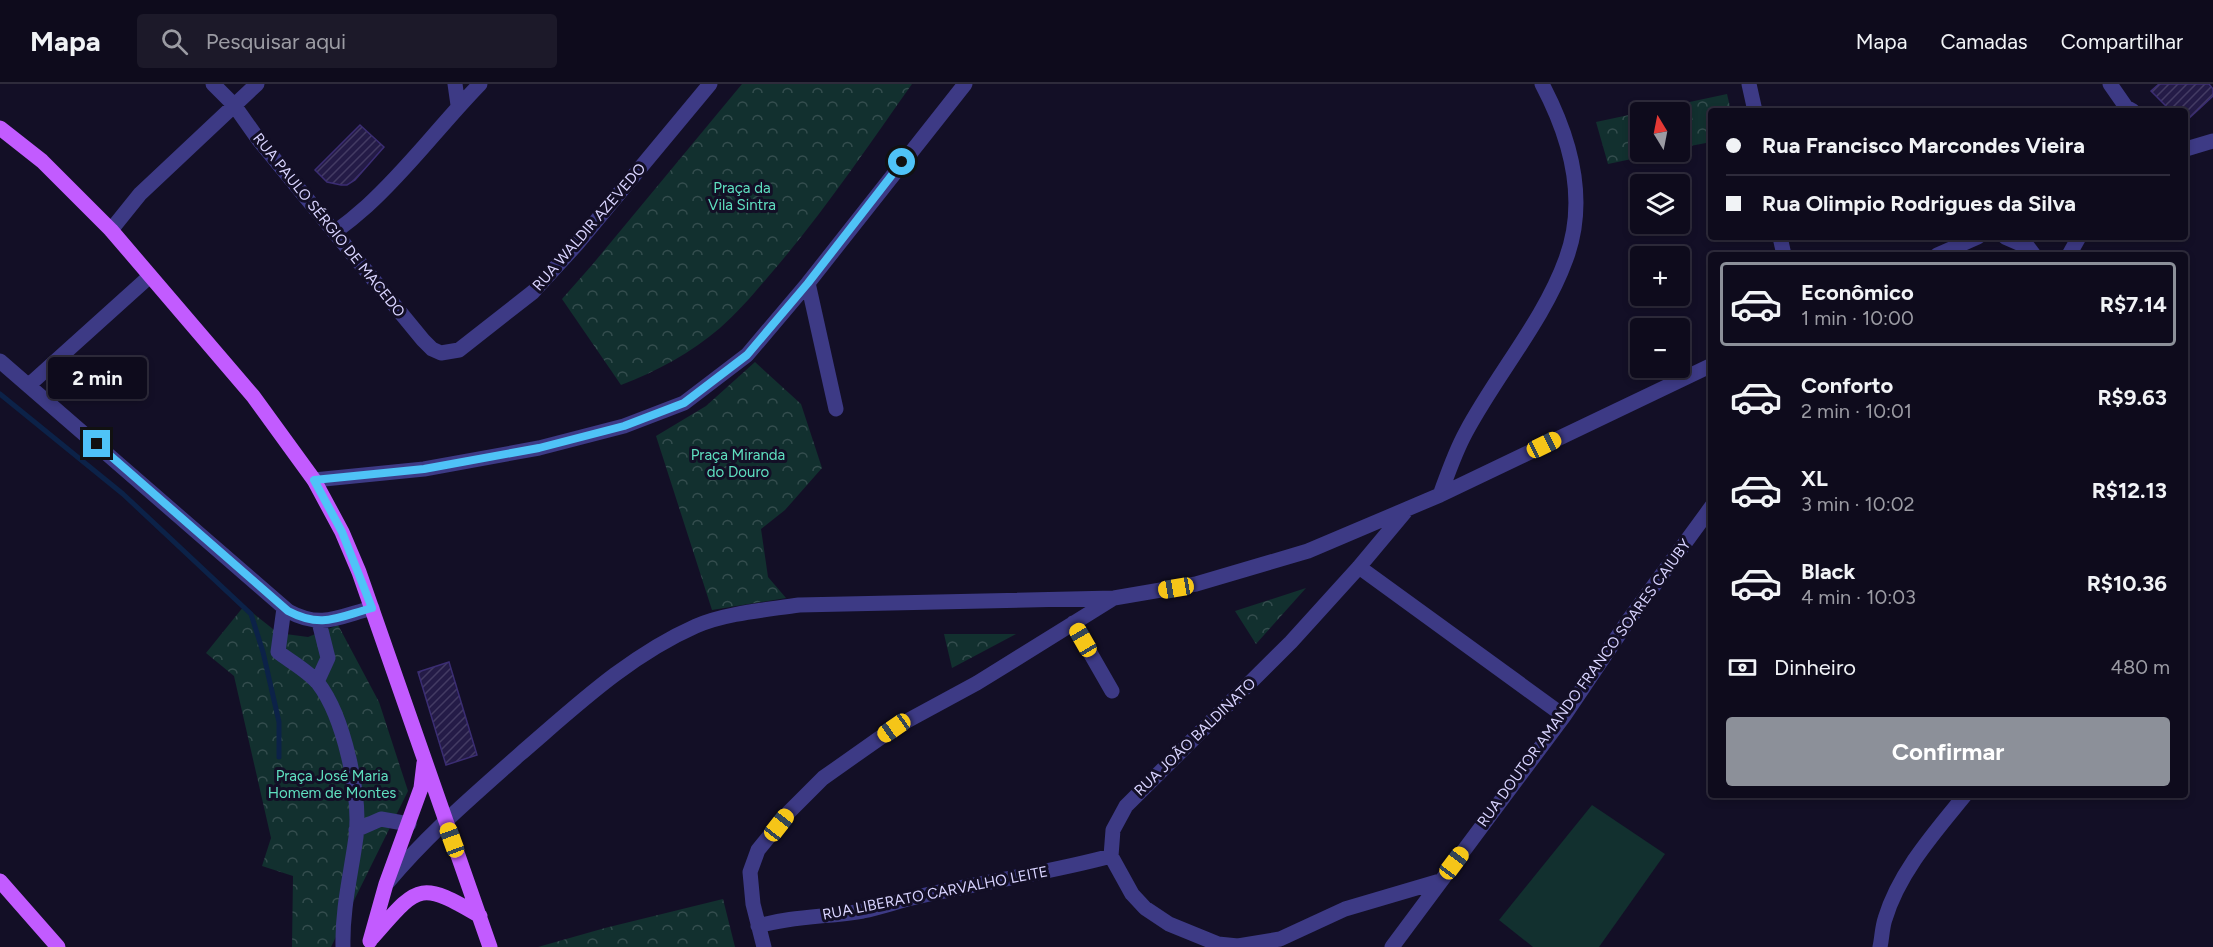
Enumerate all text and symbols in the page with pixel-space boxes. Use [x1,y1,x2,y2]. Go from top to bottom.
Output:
search box [137,14,557,68]
text: Mapa [30,24,101,58]
icon: search [158,25,191,58]
text: Pesquisar aqui [206,28,346,55]
text: Mapa [1856,29,1907,54]
text: Camadas [1940,29,2028,54]
text: Compartilhar [2061,29,2183,54]
north arrow [1630,102,1690,162]
map controls [1630,102,1690,378]
street label: RUA PAULO SÉRGIO DE MACEDO [249,129,409,321]
text: Rua Francisco Marcondes Vieira [1762,132,2085,159]
route start [888,148,915,175]
street label: RUA WALDIR AZEVEDO [529,160,649,294]
button: layers [1630,174,1690,234]
park label: Praça da Vila Sintra [708,179,776,214]
text: Rua Olimpio Rodrigues da Silva [1762,190,2076,217]
button: + [1630,246,1690,306]
icon: car [1729,277,1783,331]
text: Econômico [1801,279,1914,306]
text: R$7.14 [2100,291,2167,318]
text: 1 min · 10:00 [1801,306,1914,330]
button: − [1630,318,1690,378]
callout: 2 min [48,357,146,399]
text: 2 min [72,366,123,390]
icon: car [1729,370,1783,424]
text: Conforto [1801,372,1893,399]
text: R$9.63 [2097,384,2167,411]
text: 2 min · 10:01 [1801,399,1912,423]
car [1524,429,1564,461]
route end [83,430,110,457]
park label: Praça Miranda do Douro [691,446,785,481]
icon: car [1729,463,1783,517]
text: XL [1801,465,1828,492]
text: R$12.13 [2092,477,2167,504]
text: 3 min · 10:02 [1801,492,1915,516]
street label: RUA DOUTOR AMANDO FRANCO SOARES CAIUBY [1474,536,1694,830]
icon: car [1729,556,1783,610]
text: Black [1801,558,1855,585]
text: R$10.36 [2087,570,2167,597]
car [1157,576,1195,600]
text: 4 min · 10:03 [1801,585,1916,609]
car [1066,620,1100,660]
icon: cash [1726,651,1759,684]
text: Dinheiro [1774,654,1856,681]
text: 480 m [2111,655,2170,679]
street label: RUA JOÃO BALDINATO [1131,674,1259,800]
car [874,710,914,746]
button: Confirmar [1726,717,2170,786]
park label: Praça José Maria Homem de Montes [268,767,396,802]
car [761,805,797,845]
car [437,820,467,860]
car [1436,843,1472,883]
street label: RUA LIBERATO CARVALHO LEITE [821,862,1049,924]

